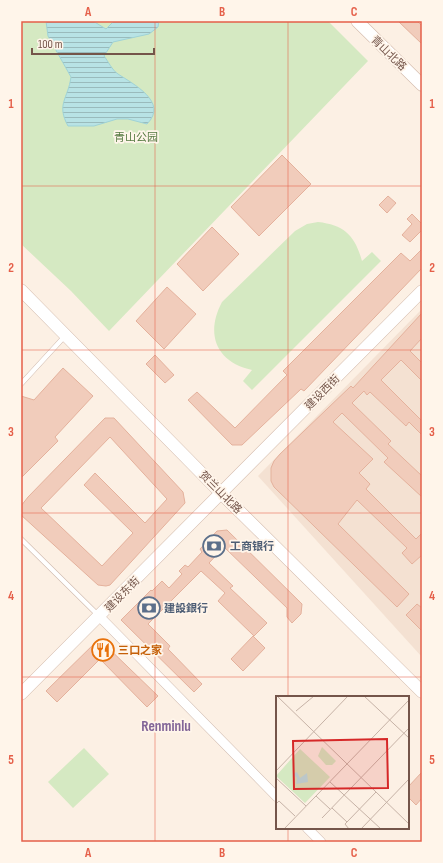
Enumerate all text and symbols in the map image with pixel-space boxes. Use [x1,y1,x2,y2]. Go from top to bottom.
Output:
text: A [84,4,92,20]
text: B [219,4,225,20]
text: C [351,4,358,20]
scale bar [32,30,154,56]
street label: 青山北路 [368,33,409,73]
text: 100 m [38,37,63,52]
text: 1 [8,96,14,112]
text: 1 [429,96,435,112]
park label: 青山公园 [114,131,158,144]
text: 2 [8,260,14,276]
text: 2 [429,260,435,276]
street label: 建设西街 [302,372,343,413]
text: 3 [8,424,14,440]
text: 3 [429,424,435,440]
street label: 贺兰山北路 [197,468,245,516]
bank icon: 工商银行 [201,533,227,559]
place label: 工商银行 [230,540,274,553]
street label: 建设东街 [102,574,143,615]
text: 4 [8,588,14,604]
text: 4 [429,588,435,604]
bank icon: 建設銀行 [136,595,162,621]
place label: 建設銀行 [164,602,208,615]
restaurant icon: 三口之家 [90,637,116,663]
place label: 三口之家 [118,644,162,657]
inset map [276,696,409,829]
district label: Renminlu [141,717,191,736]
text: 5 [8,752,14,768]
text: 5 [429,752,435,768]
text: A [84,845,92,861]
text: B [219,845,225,861]
text: C [351,845,358,861]

